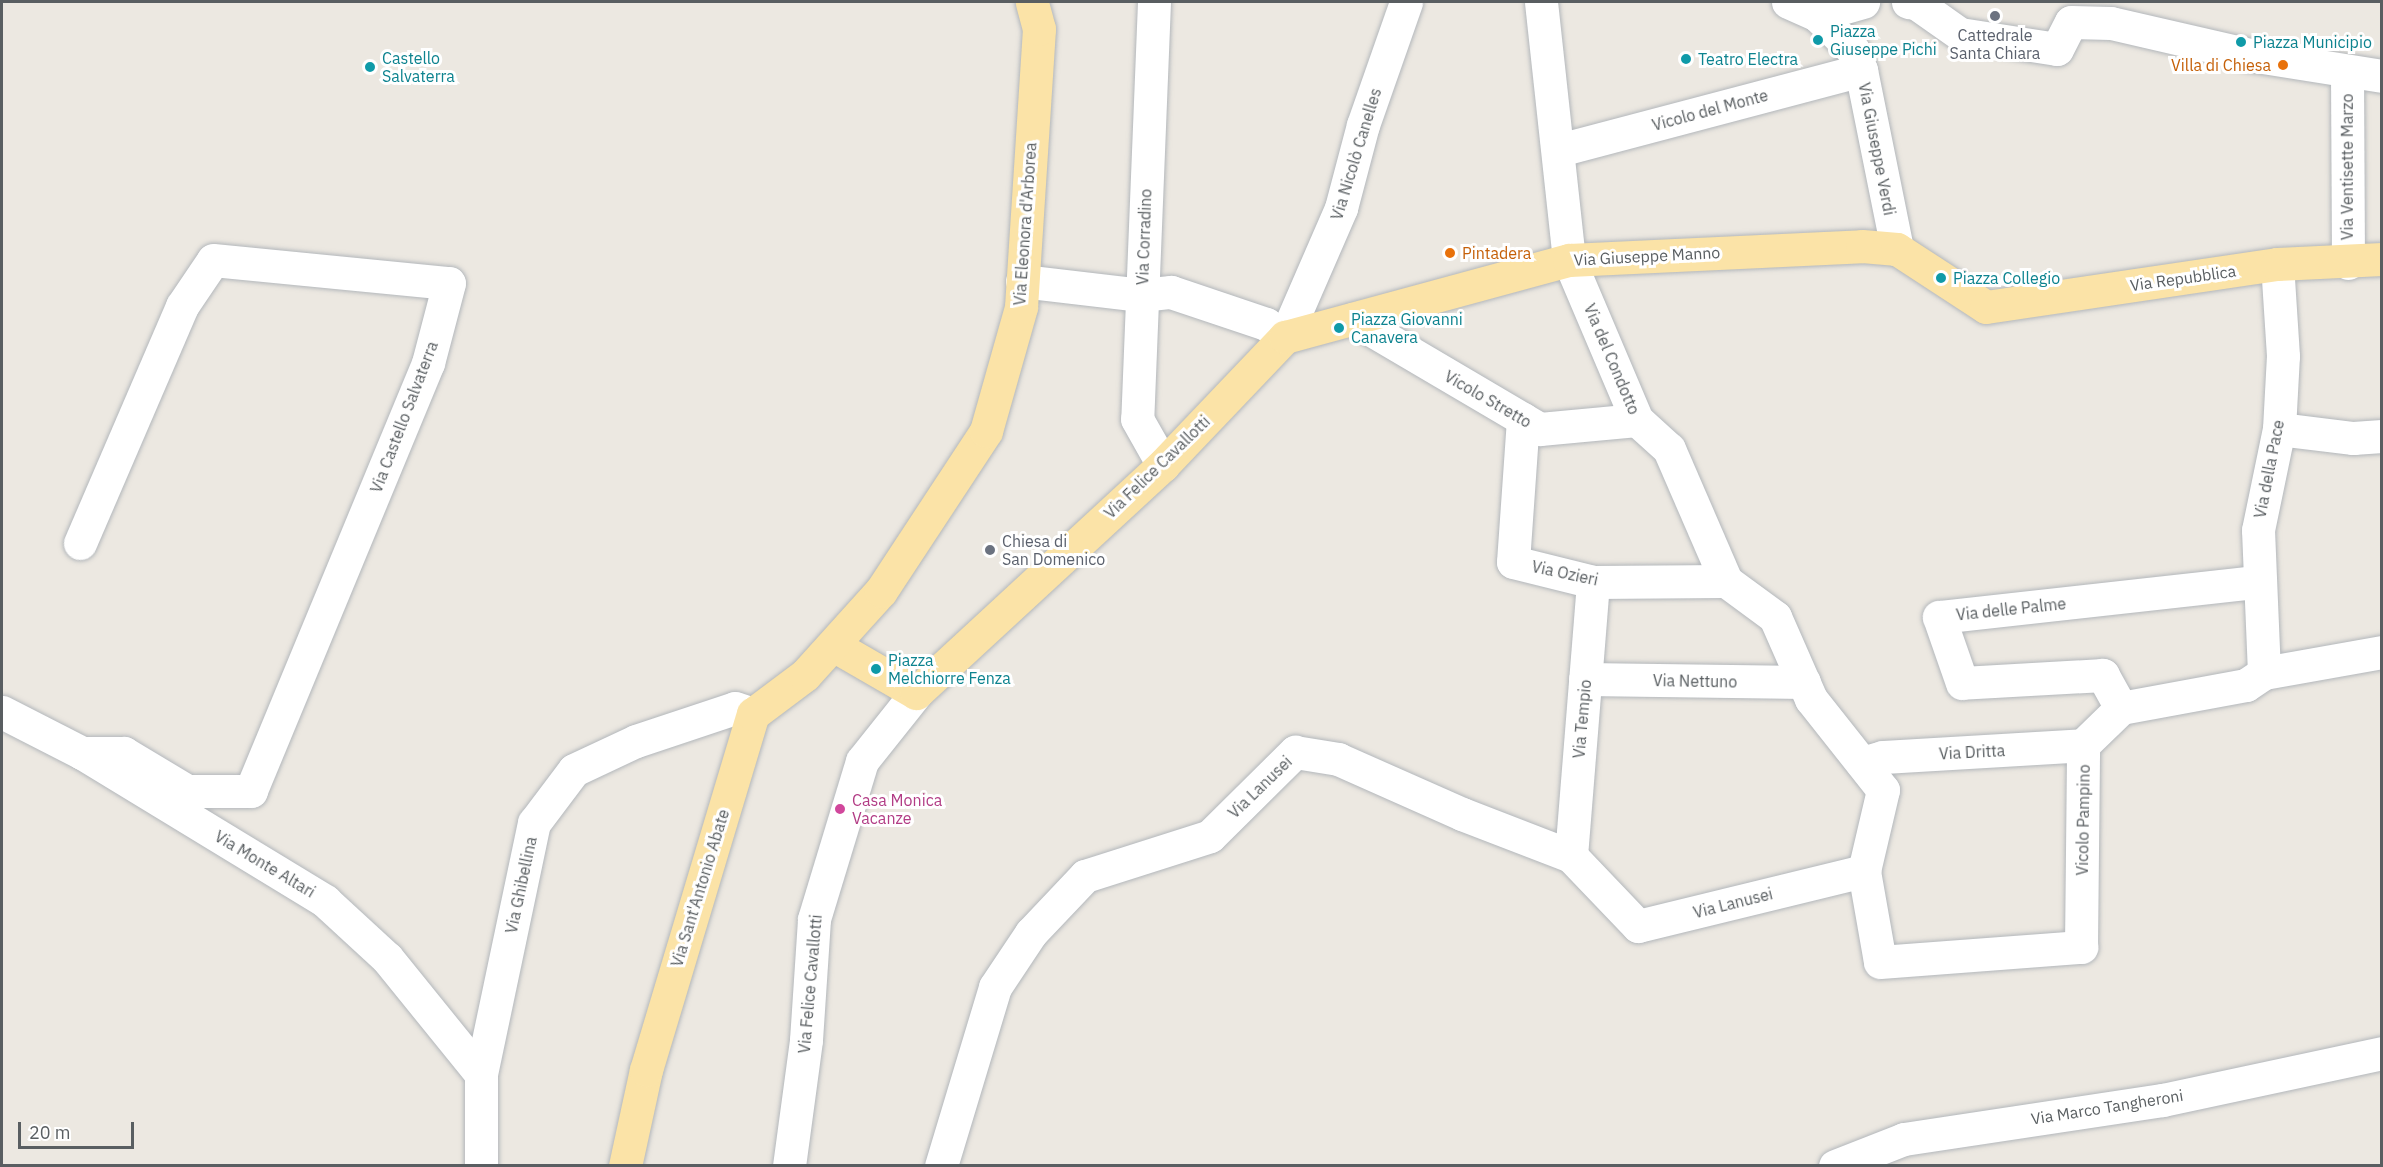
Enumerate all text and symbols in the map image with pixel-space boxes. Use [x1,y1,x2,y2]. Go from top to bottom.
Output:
marker: Cattedrale Santa Chiara [1988,9,2002,23]
place label: Piazza Giuseppe Pichi [1830,21,1937,59]
place label: Cattedrale Santa Chiara [1950,25,2040,63]
place label: Piazza Municipio [2253,32,2372,52]
marker: Piazza Giuseppe Pichi [1811,33,1825,47]
marker: Piazza Municipio [2234,35,2248,49]
place label: Castello Salvaterra [382,48,455,86]
place label: Teatro Electra [1698,49,1798,69]
marker: Teatro Electra [1679,52,1693,66]
place label: Villa di Chiesa [2171,55,2271,75]
marker: Villa di Chiesa [2276,58,2290,72]
marker: Castello Salvaterra [363,60,377,74]
street label: Via Giuseppe Verdi [1855,81,1899,217]
street label: Vicolo del Monte [1650,85,1770,135]
street label: Via Nicolò Canelles [1327,86,1385,222]
street label: Via Ventisette Marzo [2337,94,2357,240]
street label: Via Eleonora d'Arborea [1010,142,1040,306]
street label: Via Corradino [1133,188,1155,286]
place label: Pintadera [1462,243,1531,263]
street label: Via Giuseppe Manno [1573,243,1721,269]
marker: Pintadera [1443,246,1457,260]
street label: Via Repubblica [2129,261,2237,295]
place label: Piazza Collegio [1953,268,2060,288]
marker: Piazza Collegio [1934,271,1948,285]
street label: Via del Condotto [1580,301,1644,417]
place label: Piazza Giovanni Canavera [1351,309,1463,347]
marker: Piazza Giovanni Canavera [1332,321,1346,335]
street label: Via Castello Salvaterra [366,339,442,495]
street label: Vicolo Stretto [1441,366,1535,432]
street label: Via Felice Cavallotti [1100,412,1214,522]
street label: Via della Pace [2250,418,2288,520]
place label: Chiesa di San Domenico [1002,531,1105,569]
marker: Chiesa di San Domenico [983,543,997,557]
street label: Via Ozieri [1530,557,1600,589]
street label: Via delle Palme [1955,594,2067,624]
place label: Piazza Melchiorre Fenza [888,650,1011,688]
marker: Piazza Melchiorre Fenza [869,662,883,676]
street label: Via Nettuno [1653,671,1737,691]
street label: Via Tempio [1569,679,1595,759]
street label: Via Dritta [1938,741,2006,763]
street label: Via Lanusei [1224,752,1296,822]
street label: Vicolo Pampino [2072,764,2094,876]
place label: Casa Monica Vacanze [852,790,942,828]
marker: Casa Monica Vacanze [833,802,847,816]
street label: Via Sant'Antonio Abate [667,807,733,969]
street label: Via Monte Altari [211,826,319,902]
street label: Via Ghibellina [501,835,541,935]
street label: Via Lanusei [1691,884,1775,922]
street label: Via Felice Cavallotti [794,914,826,1054]
street label: Via Marco Tangheroni [2029,1085,2185,1129]
scale bar [21,1110,136,1148]
text: 20 m [29,1121,71,1144]

